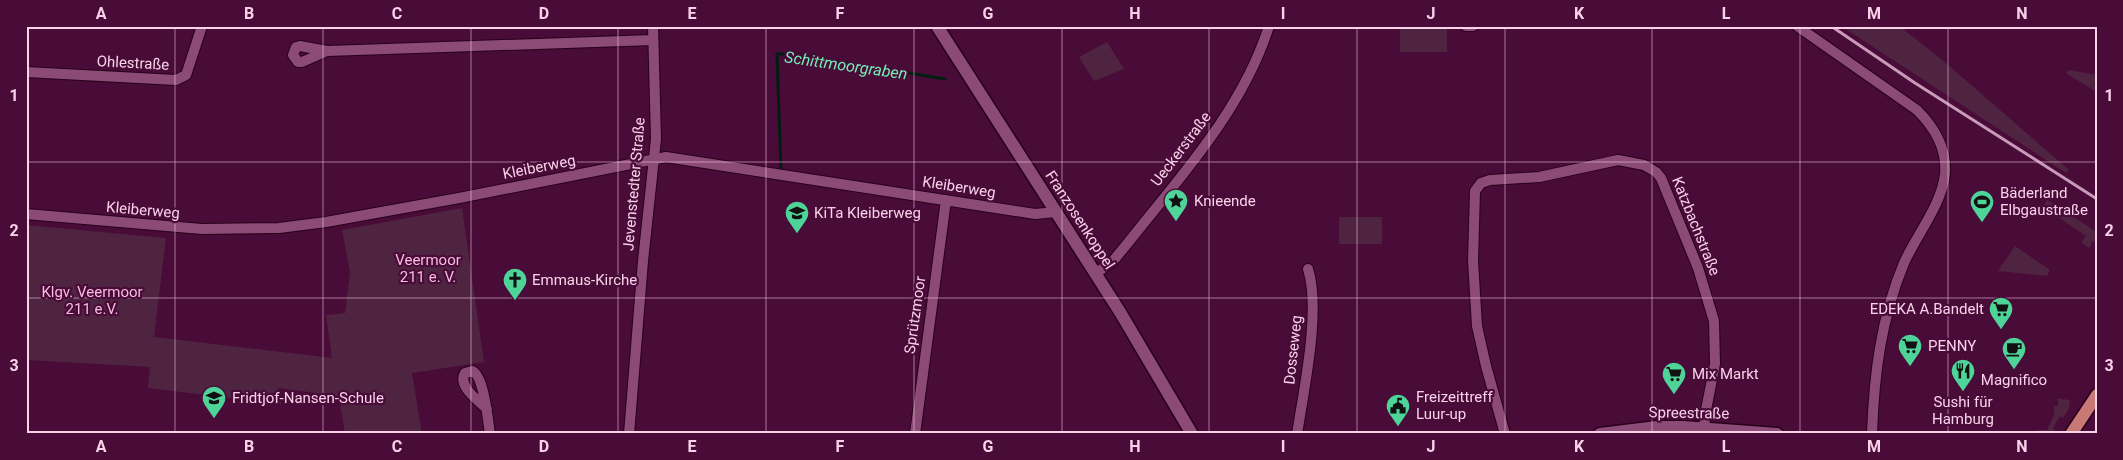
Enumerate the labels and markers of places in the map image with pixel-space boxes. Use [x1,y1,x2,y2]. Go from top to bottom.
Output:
place label: Bäderland Elbgaustraße [2000,184,2088,219]
place icon: Knieende [1163,188,1189,222]
sports icon: Bäderland Elbgaustraße [1969,189,1995,223]
place label: Knieende [1194,192,1256,210]
school or university icon: KiTa Kleiberweg [784,200,810,234]
place label: KiTa Kleiberweg [814,204,921,222]
church icon: Emmaus-Kirche [502,267,528,301]
place label: Emmaus-Kirche [532,271,637,289]
supermarket icon: EDEKA A.Bandelt [1988,296,2014,330]
place label: EDEKA A.Bandelt [1870,300,1984,318]
supermarket icon: PENNY [1897,333,1923,367]
cafe icon: Magnifico [2001,336,2027,370]
place label: PENNY [1928,337,1976,355]
restaurant icon: Sushi für Hamburg [1950,358,1976,392]
supermarket icon: Mix Markt [1661,361,1687,395]
place label: Mix Markt [1692,365,1759,383]
place label: Magnifico [1981,371,2047,389]
school or university icon: Fridtjof-Nansen-Schule [201,385,227,419]
place label: Freizeittreff Luur-up [1416,388,1493,423]
place label: Fridtjof-Nansen-Schule [232,389,384,407]
public building icon: Freizeittreff Luur-up [1385,393,1411,427]
place label: Sushi für Hamburg [1932,393,1994,428]

